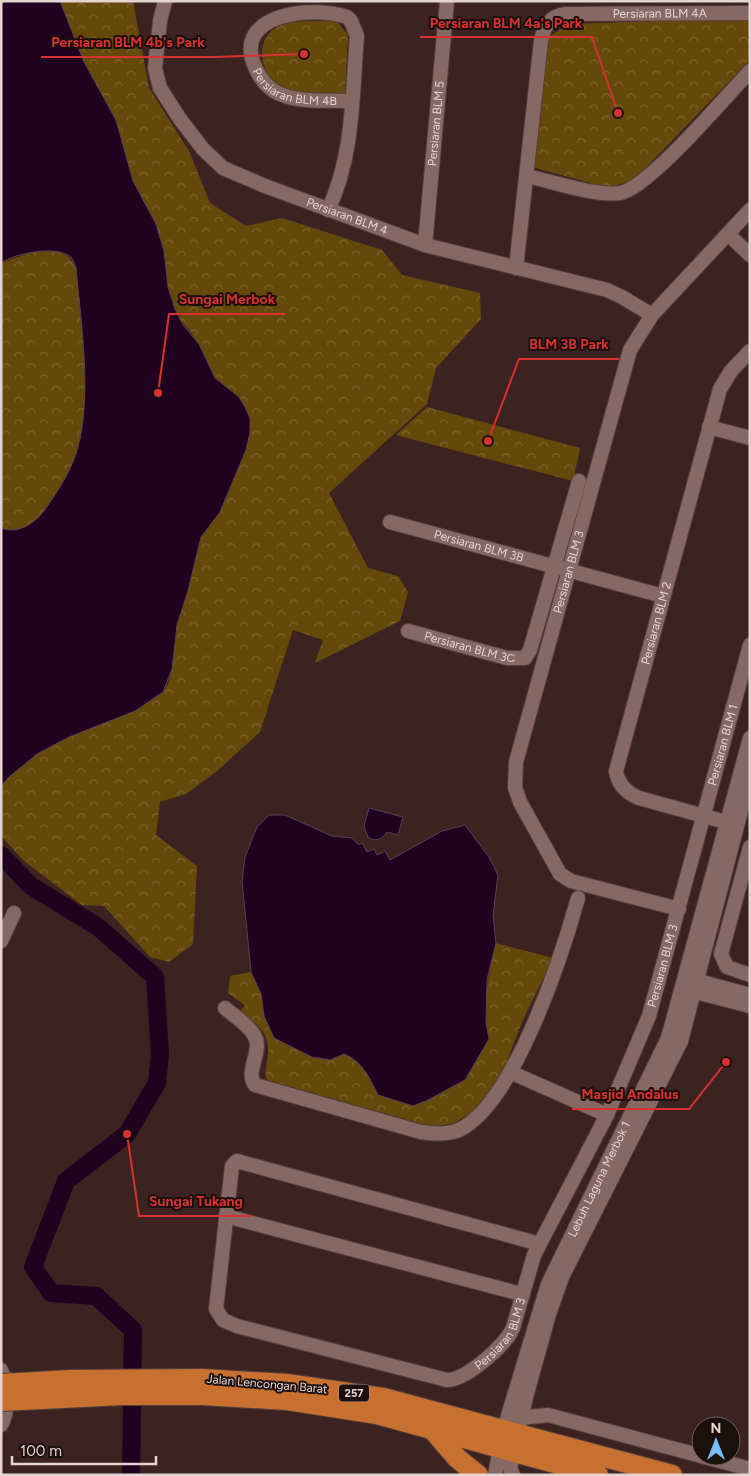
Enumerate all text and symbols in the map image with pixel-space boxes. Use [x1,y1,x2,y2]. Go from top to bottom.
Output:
street label: Persiaran BLM 4A [613,6,707,21]
callout: Persiaran BLM 4a's Park [420,8,592,37]
text: Persiaran BLM 4a's Park [430,15,583,32]
callout: Persiaran BLM 4b's Park [41,28,215,57]
text: Persiaran BLM 4b's Park [51,34,205,51]
street label: Persiaran BLM 4B [250,66,337,108]
street label: Persiaran BLM 5 [425,80,447,167]
street label: Persiaran BLM 4 [304,195,390,238]
callout: Sungai Merbok [169,285,285,314]
text: Sungai Merbok [179,291,276,308]
callout: BLM 3B Park [519,330,619,359]
text: BLM 3B Park [529,336,609,353]
street label: Persiaran BLM 3B [432,527,525,565]
street label: Persiaran BLM 3 [550,529,587,615]
street label: Persiaran BLM 2 [638,580,674,666]
street label: Persiaran BLM 3C [423,629,516,665]
street label: Persiaran BLM 1 [705,703,741,787]
street label: Persiaran BLM 3 [645,923,681,1009]
callout: Masjid Andalus [572,1080,689,1109]
text: Masjid Andalus [581,1086,679,1103]
street label: Lebuh Laguna Merbok 1 [565,1119,633,1239]
callout: Sungai Tukang [139,1187,252,1216]
text: Sungai Tukang [149,1193,243,1210]
street label: Persiaran BLM 3 [472,1296,528,1373]
street label: Jalan Lencongan Barat [206,1372,329,1396]
road number: 257 [339,1385,369,1402]
north arrow [691,1416,741,1466]
text: N [711,1420,721,1437]
scale bar [12,1434,156,1466]
text: 100 m [20,1442,62,1460]

